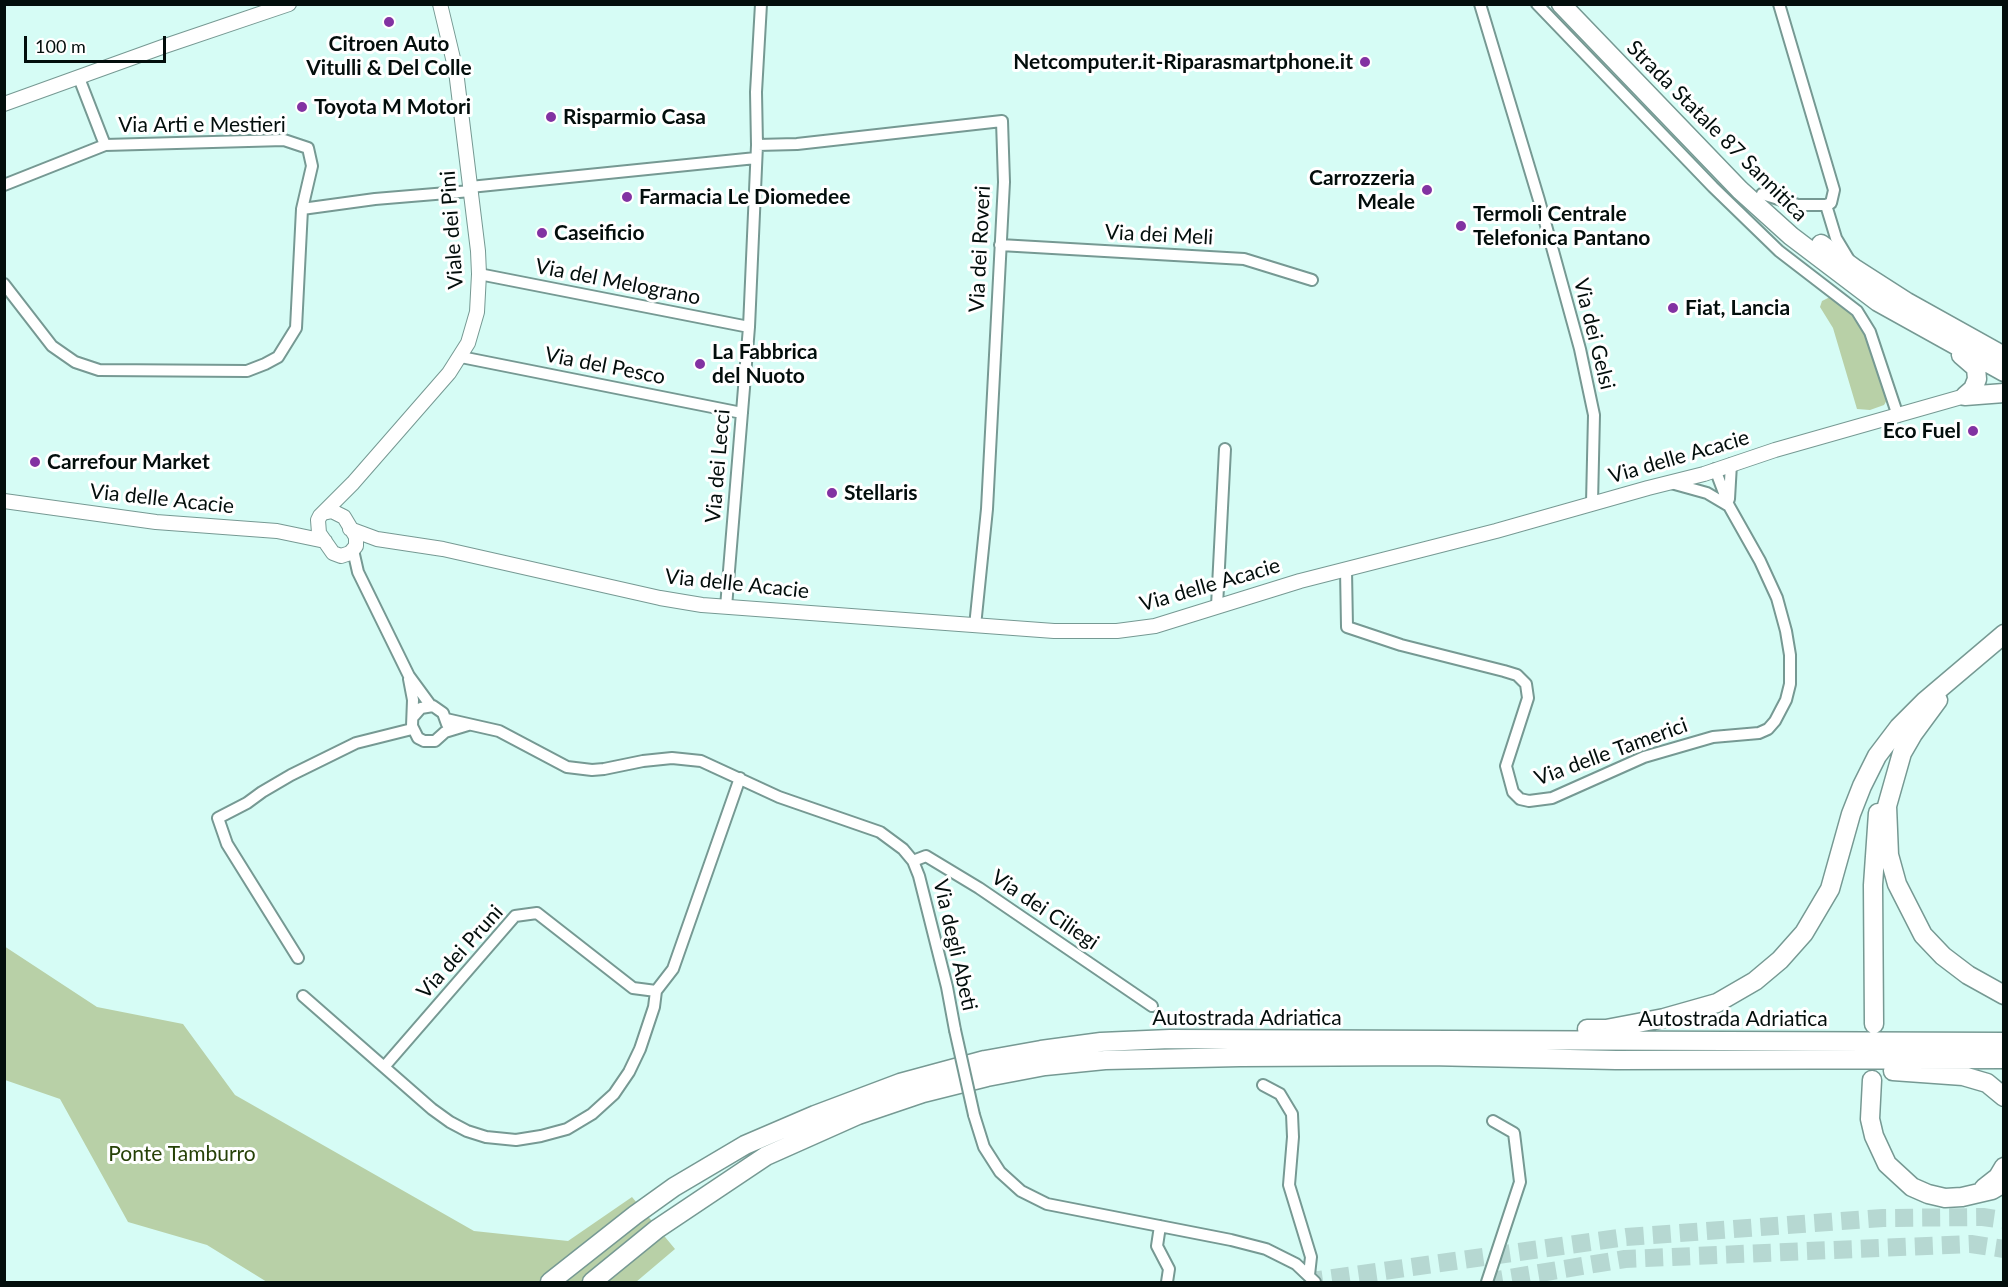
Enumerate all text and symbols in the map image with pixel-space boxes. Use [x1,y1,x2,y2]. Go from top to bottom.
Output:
marker: Citroen Auto Vitulli & Del Colle [382,15,396,29]
scale bar [27,24,170,62]
place label: Citroen Auto Vitulli & Del Colle [306,31,472,81]
text: 100 m [35,35,86,57]
street label: Strada Statale 87 Sannitica [1621,35,1813,227]
place label: Netcomputer.it-Riparasmartphone.it [1013,49,1353,75]
marker: Netcomputer.it-Riparasmartphone.it [1358,55,1372,69]
place label: Toyota M Motori [314,94,471,120]
marker: Toyota M Motori [295,100,309,114]
place label: Risparmio Casa [563,104,706,130]
marker: Risparmio Casa [544,110,558,124]
street label: Via Arti e Mestieri [118,112,286,138]
place label: Carrozzeria Meale [1309,165,1415,215]
street label: Viale dei Pini [435,170,469,290]
marker: Carrozzeria Meale [1420,183,1434,197]
place label: Farmacia Le Diomedee [639,184,850,210]
street label: Via dei Roveri [964,185,996,313]
marker: Farmacia Le Diomedee [620,190,634,204]
place label: Termoli Centrale Telefonica Pantano [1473,201,1650,251]
marker: Termoli Centrale Telefonica Pantano [1454,219,1468,233]
place label: Caseificio [554,220,644,246]
street label: Via dei Meli [1104,220,1214,250]
marker: Caseificio [535,226,549,240]
street label: Via del Melograno [533,254,703,310]
street label: Via dei Gelsi [1568,276,1620,392]
place label: Fiat, Lancia [1685,295,1790,321]
marker: Fiat, Lancia [1666,301,1680,315]
place label: La Fabbrica del Nuoto [712,339,818,389]
street label: Via del Pesco [543,342,667,390]
marker: La Fabbrica del Nuoto [693,357,707,371]
street label: Via dei Lecci [700,408,736,524]
place label: Eco Fuel [1883,418,1961,444]
marker: Eco Fuel [1966,424,1980,438]
street label: Via delle Acacie [1606,425,1752,489]
place label: Carrefour Market [47,449,210,475]
marker: Carrefour Market [28,455,42,469]
street label: Via delle Acacie [89,479,235,519]
place label: Stellaris [844,480,917,506]
marker: Stellaris [825,486,839,500]
street label: Via delle Acacie [1137,553,1283,617]
street label: Via delle Acacie [664,564,810,604]
street label: Via delle Tamerici [1531,713,1691,791]
street label: Via dei Ciliegi [986,865,1104,955]
street label: Via degli Abeti [928,877,982,1013]
street label: Via dei Pruni [412,900,508,1004]
street label: Autostrada Adriatica [1152,1005,1342,1031]
street label: Autostrada Adriatica [1638,1006,1828,1032]
park label: Ponte Tamburro [108,1141,256,1167]

